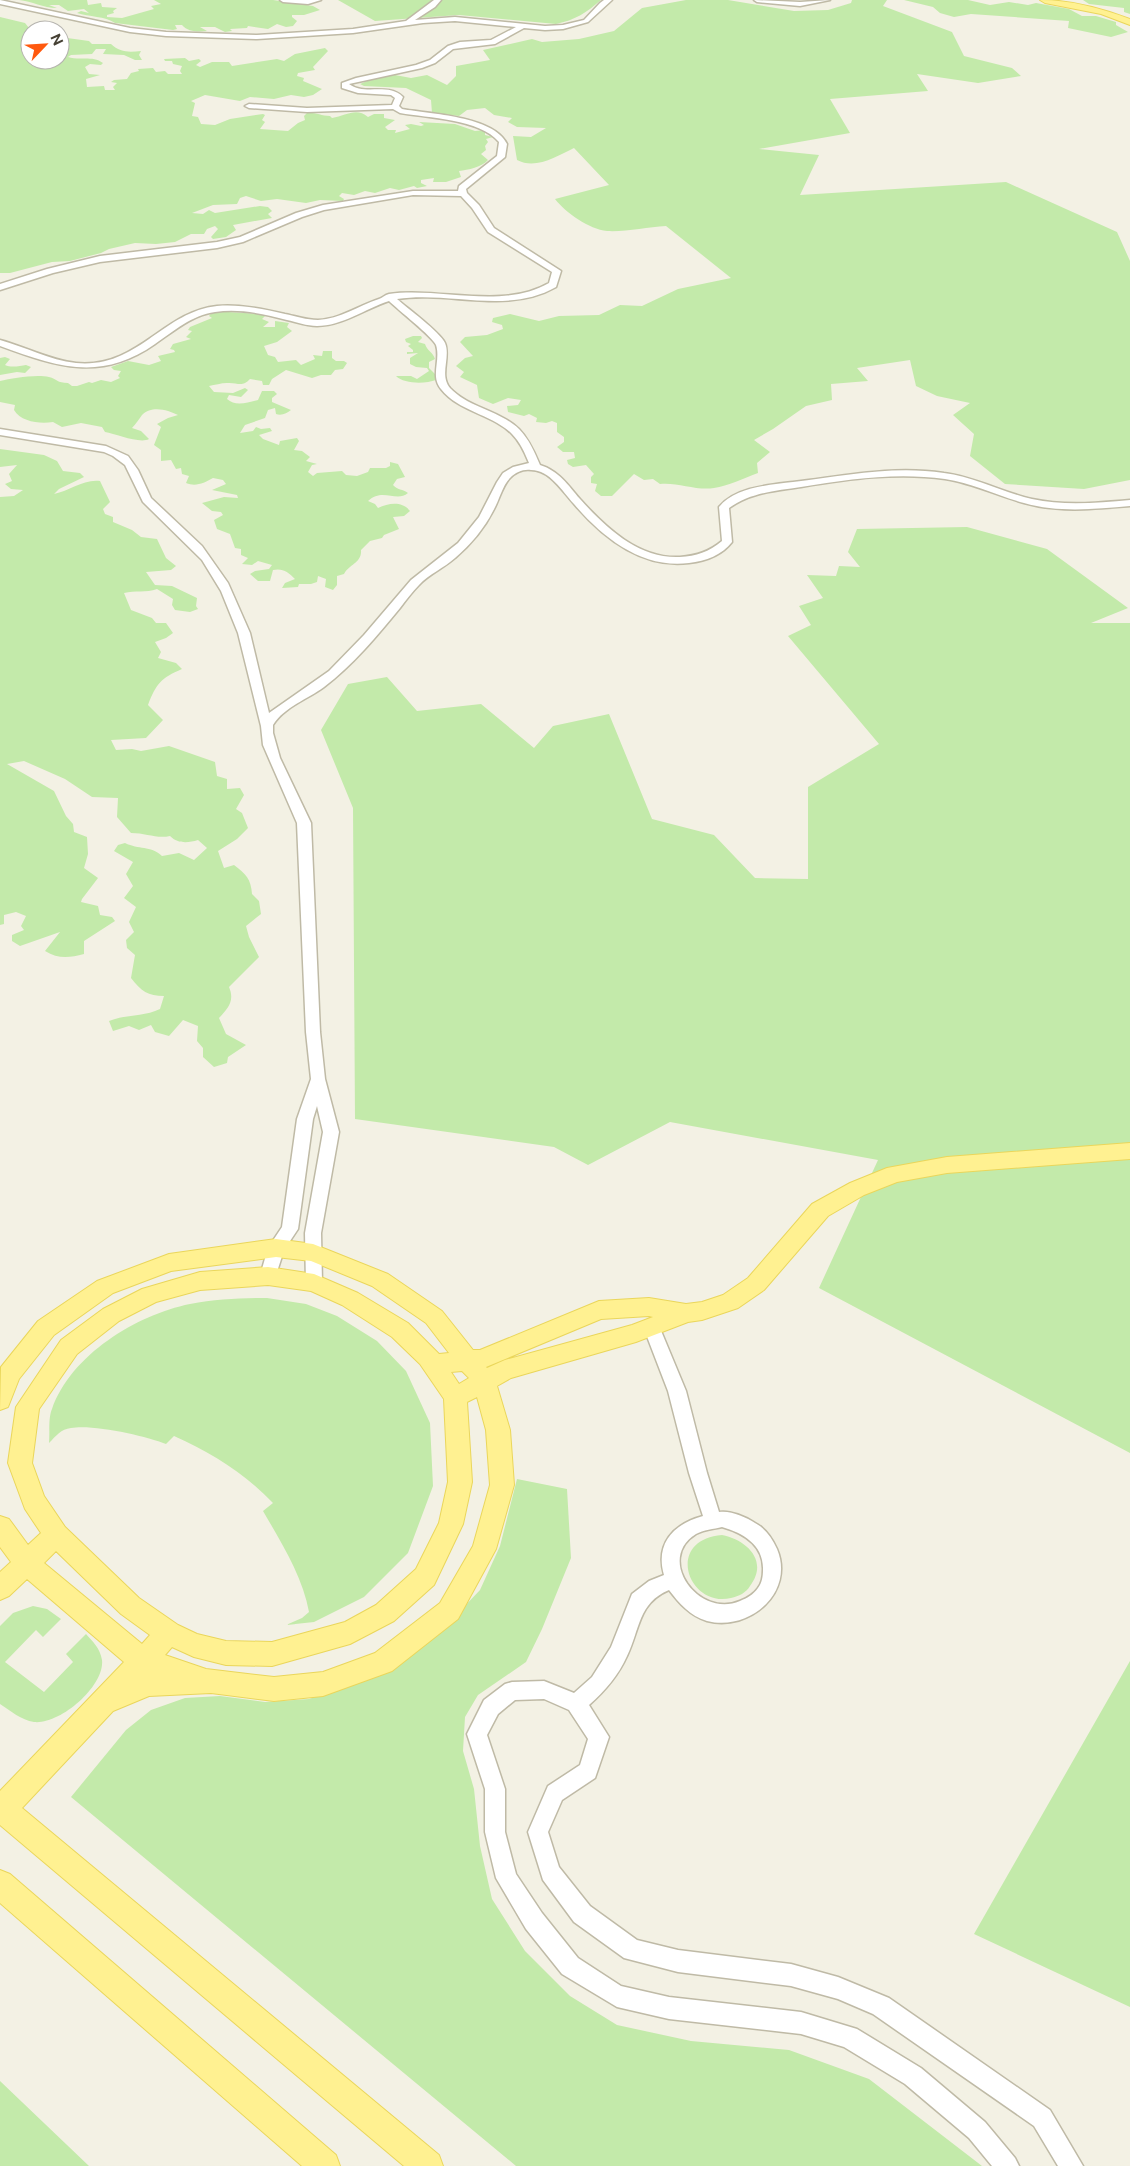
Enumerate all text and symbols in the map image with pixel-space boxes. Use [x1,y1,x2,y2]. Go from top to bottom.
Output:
north arrow [20,20,70,70]
text: N [47,31,66,48]

